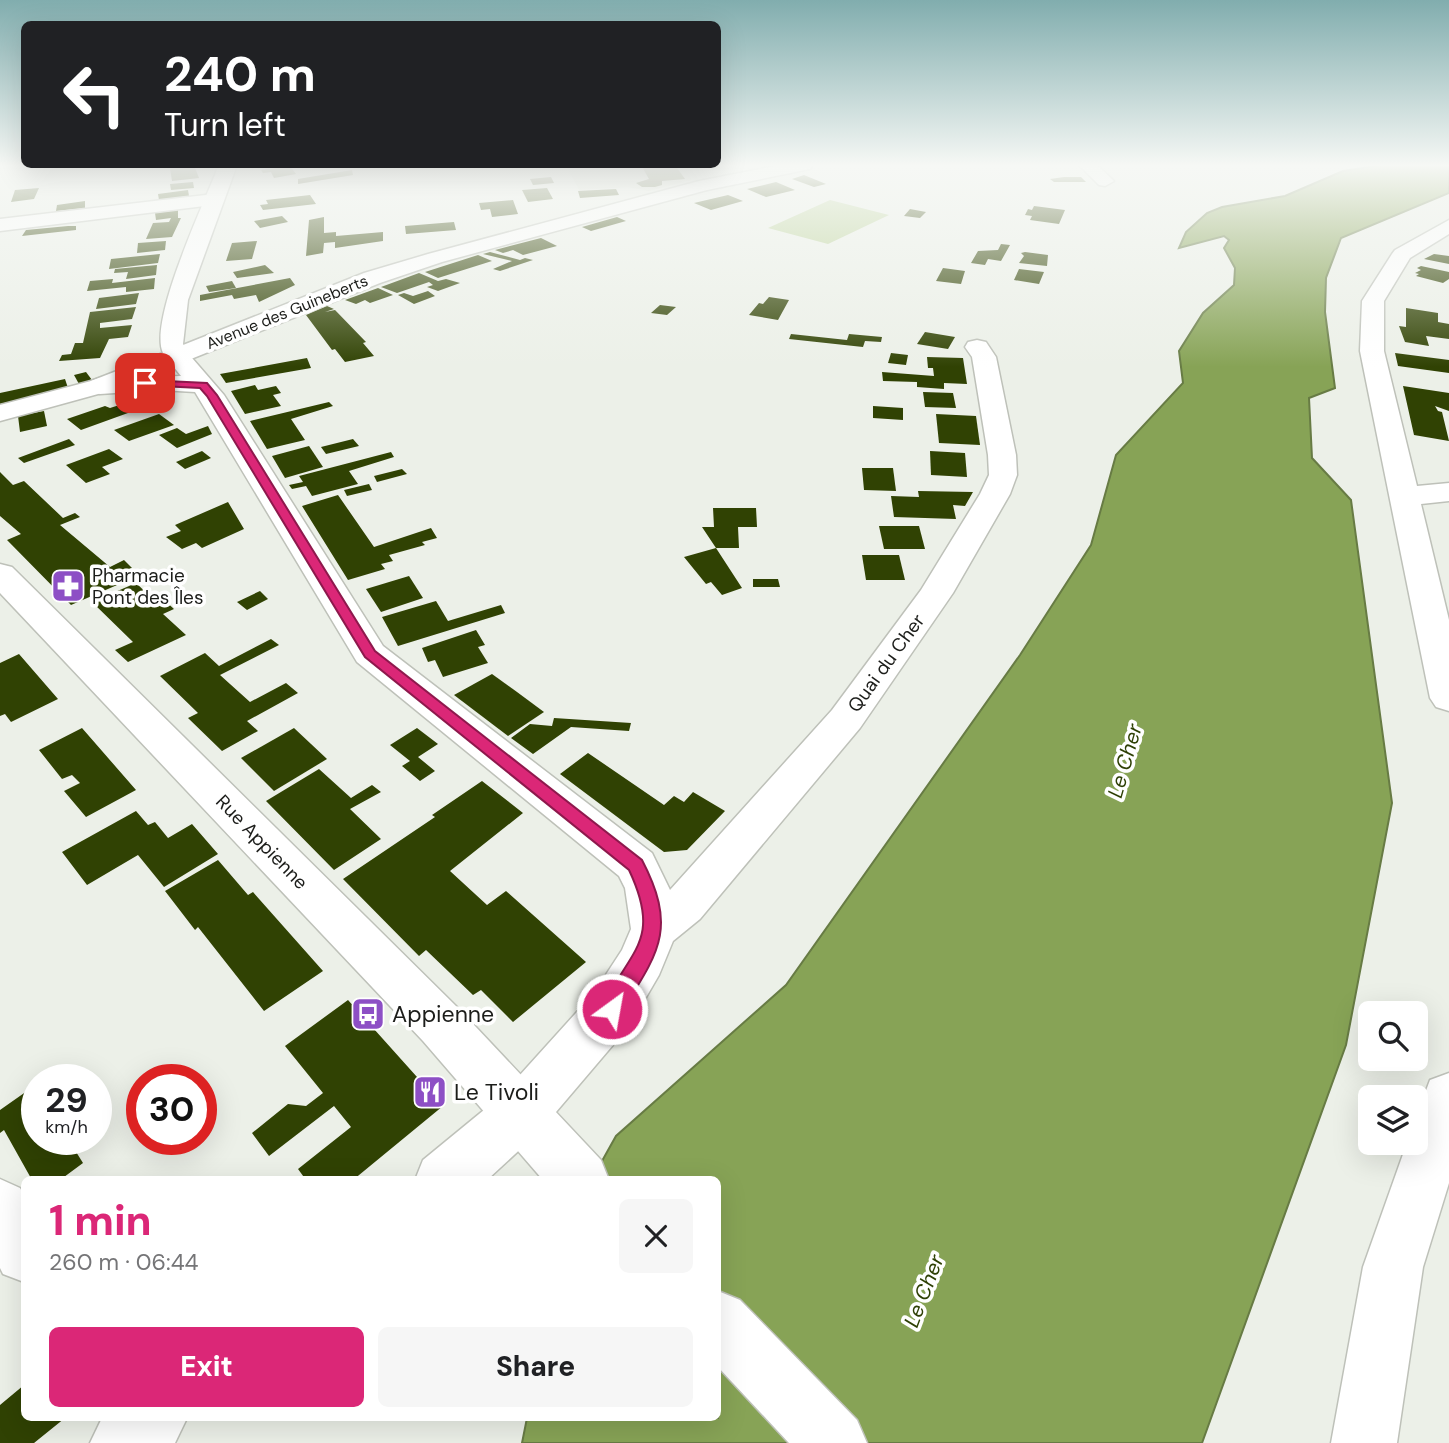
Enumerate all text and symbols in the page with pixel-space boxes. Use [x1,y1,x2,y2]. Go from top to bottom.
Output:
text: 240 m [164,42,316,106]
icon: left [49,49,140,140]
text: Turn left [164,104,286,146]
street label: Avenue des Guineberts [203,270,371,354]
pin [115,353,175,413]
icon: arrive [126,364,164,402]
place label: Pharmacie Pont des Îles [92,563,203,610]
pharmacy icon: Pharmacie Pont des Îles [49,567,87,605]
street label: Quai du Cher [842,609,930,717]
water label: Le Cher [1101,720,1149,801]
street label: Rue Appienne [210,789,314,895]
position arrow [575,972,649,1046]
bus stop icon: Appienne [349,995,387,1033]
place label: Appienne [392,999,494,1029]
map controls [1358,1001,1428,1155]
button: search [1358,1001,1428,1071]
speed limit sign: 30 [126,1064,217,1155]
restaurant icon: Le Tivoli [411,1073,449,1111]
text: 29 [45,1077,88,1123]
place label: Le Tivoli [454,1077,539,1107]
button: layers [1358,1085,1428,1155]
text: km/h [45,1115,88,1139]
text: 1 min [49,1193,152,1248]
button: close [619,1199,693,1273]
text: 260 m · 06:44 [49,1247,199,1277]
water label: Le Cher [897,1250,951,1331]
button: Exit [49,1327,364,1407]
button: Share [378,1327,693,1407]

